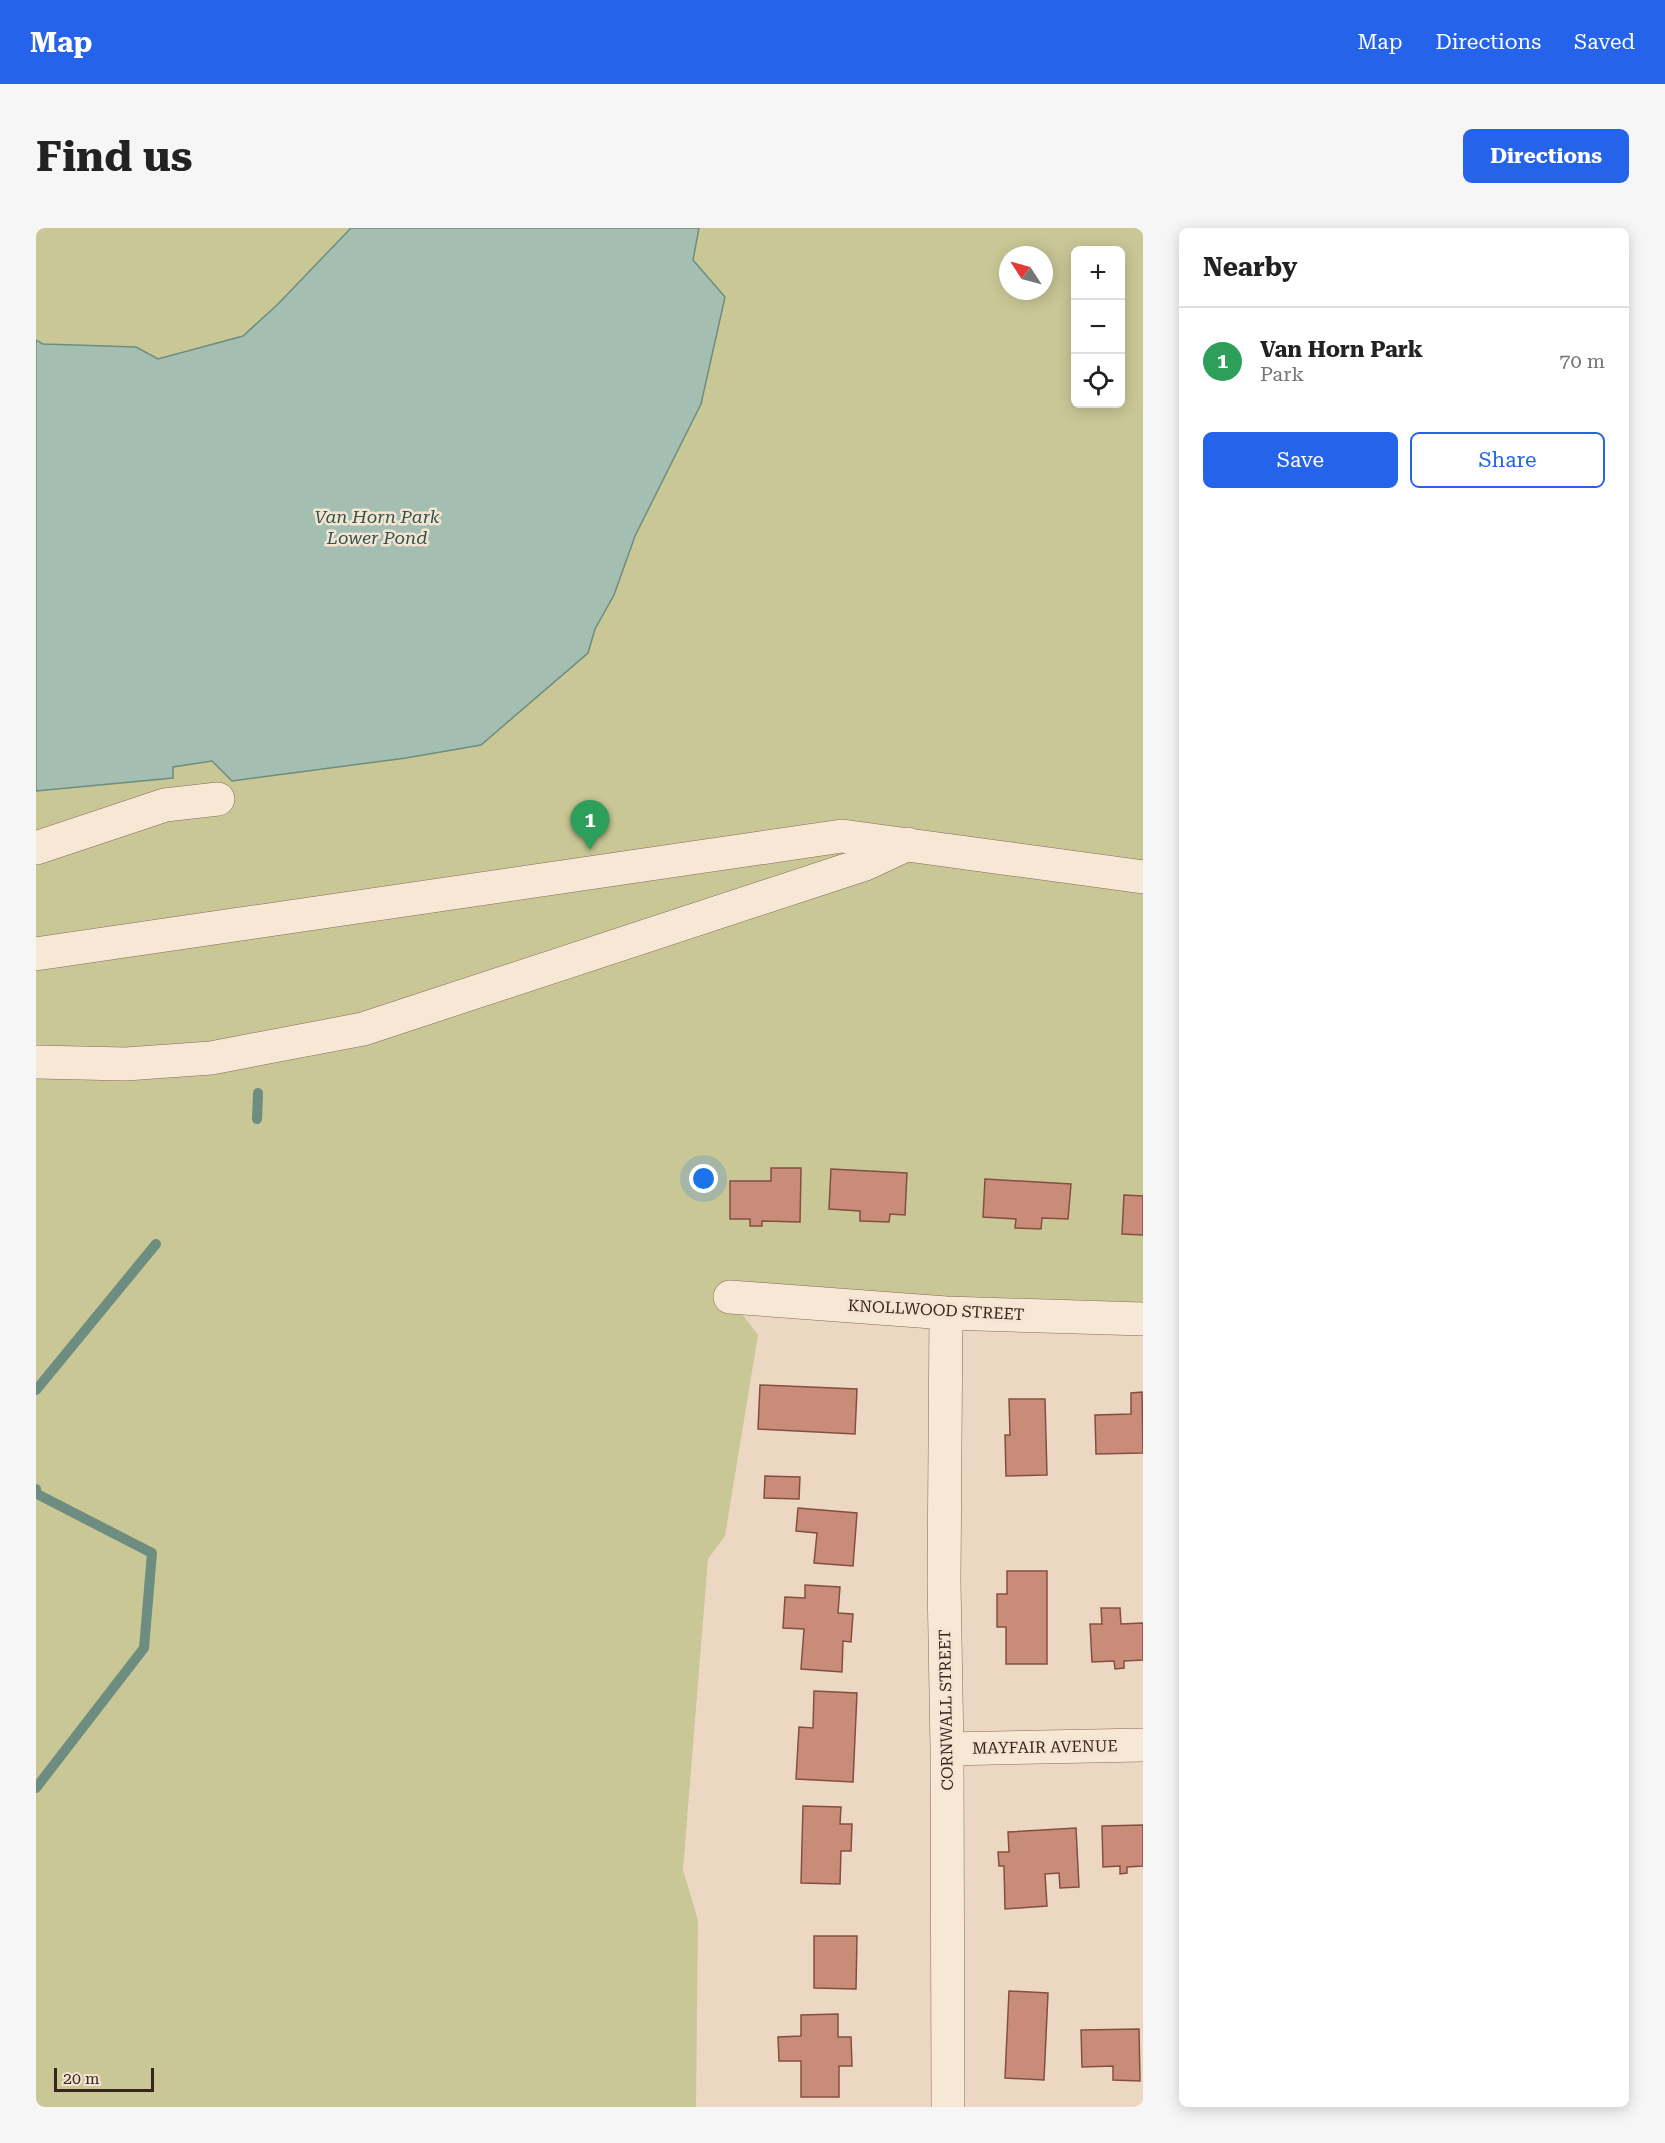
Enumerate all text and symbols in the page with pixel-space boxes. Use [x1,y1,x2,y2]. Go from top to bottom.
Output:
text: Map [30,26,92,59]
text: Map [1358,30,1402,54]
text: Directions [1435,30,1541,54]
text: Saved [1574,30,1635,54]
button: Directions [1463,129,1629,183]
text: Find us [36,132,193,181]
north arrow [999,246,1053,300]
map controls [1071,246,1125,408]
button: + [1071,246,1125,300]
text: Nearby [1203,252,1297,282]
button: − [1071,300,1125,354]
text: Van Horn Park [1260,337,1423,362]
text: 1 [1217,349,1228,373]
text: 70 m [1559,349,1605,373]
button: locate [1071,354,1125,408]
text: Park [1260,362,1304,386]
button: Save [1203,432,1398,488]
button: Share [1410,432,1605,488]
water label: Van Horn Park Lower Pond [314,506,440,548]
pin: 1 [570,800,610,850]
your location [689,1164,718,1193]
street label: KNOLLWOOD STREET [847,1296,1025,1324]
street label: CORNWALL STREET [935,1629,957,1791]
street label: MAYFAIR AVENUE [972,1736,1118,1758]
scale bar [54,2065,154,2092]
text: 20 m [63,2069,100,2088]

